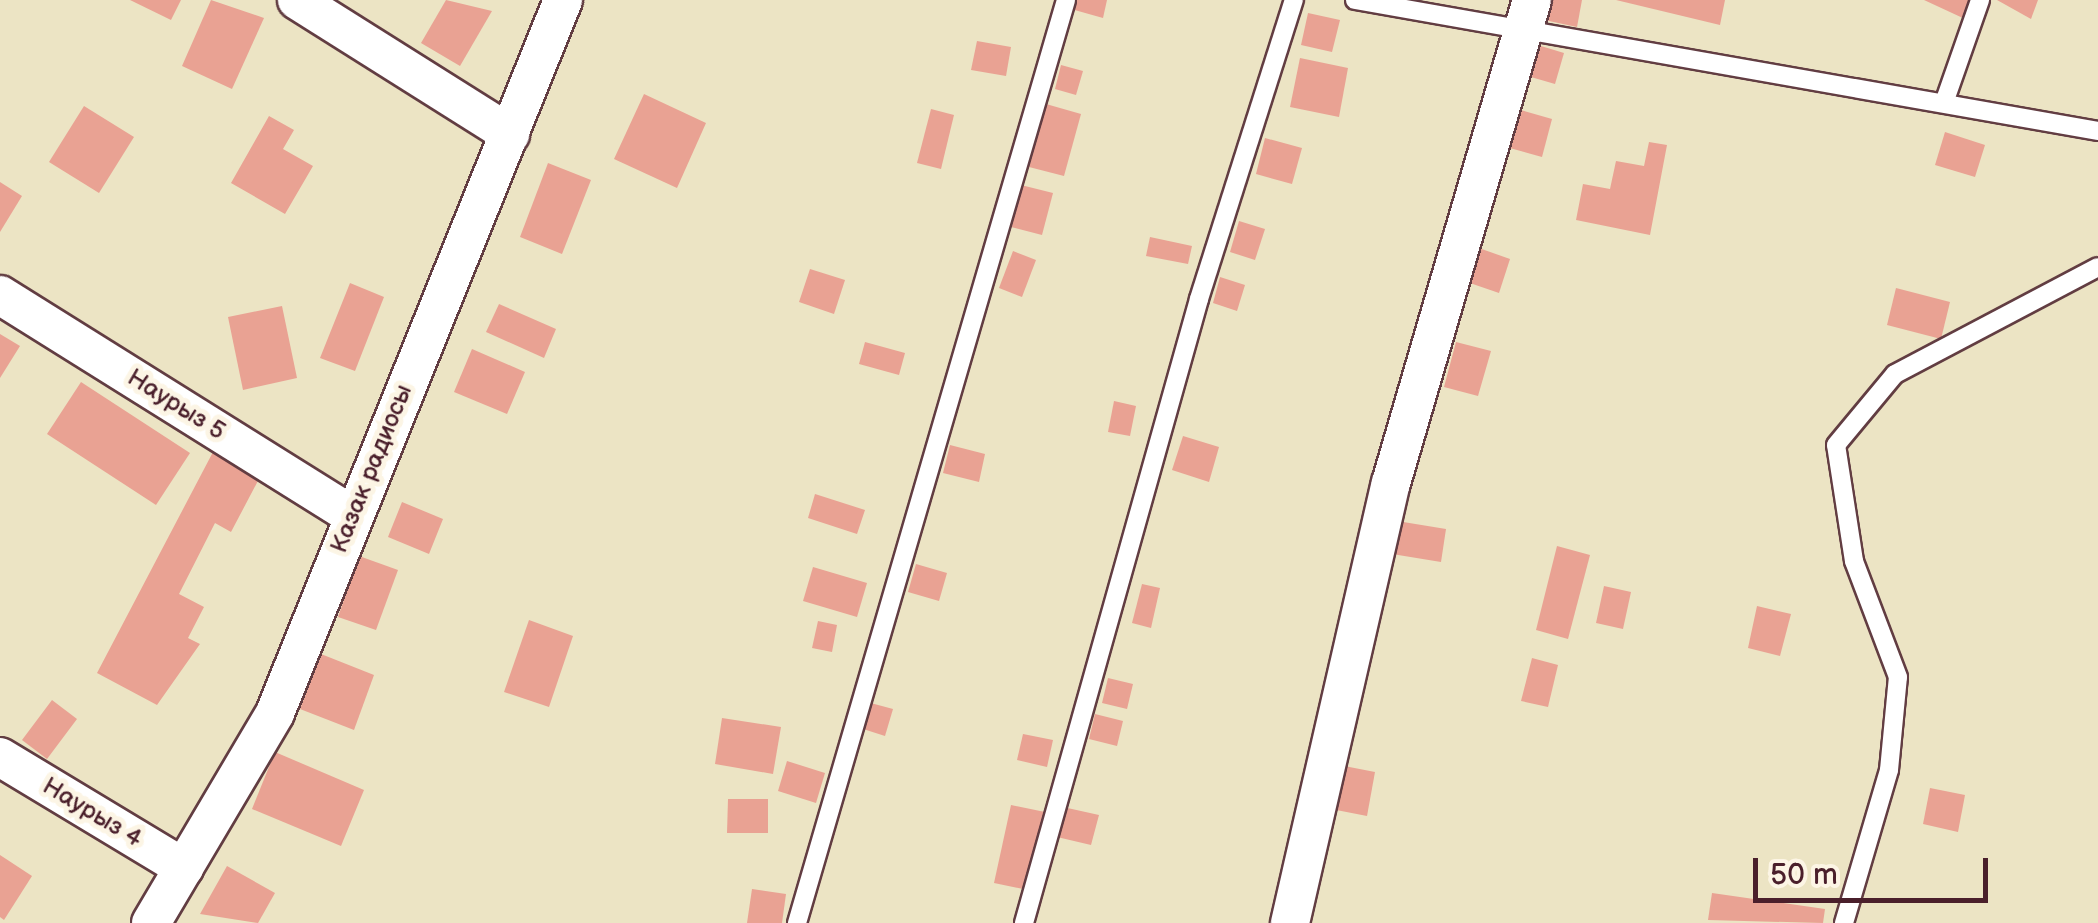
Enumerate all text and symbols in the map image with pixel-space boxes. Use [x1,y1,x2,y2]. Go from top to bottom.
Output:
street label: Наурыз 5 [121,363,231,447]
street label: Казак радиосы [325,380,419,558]
street label: Наурыз 4 [37,772,147,854]
scale bar [1758,838,1993,900]
text: 50 m [1770,857,1838,893]

